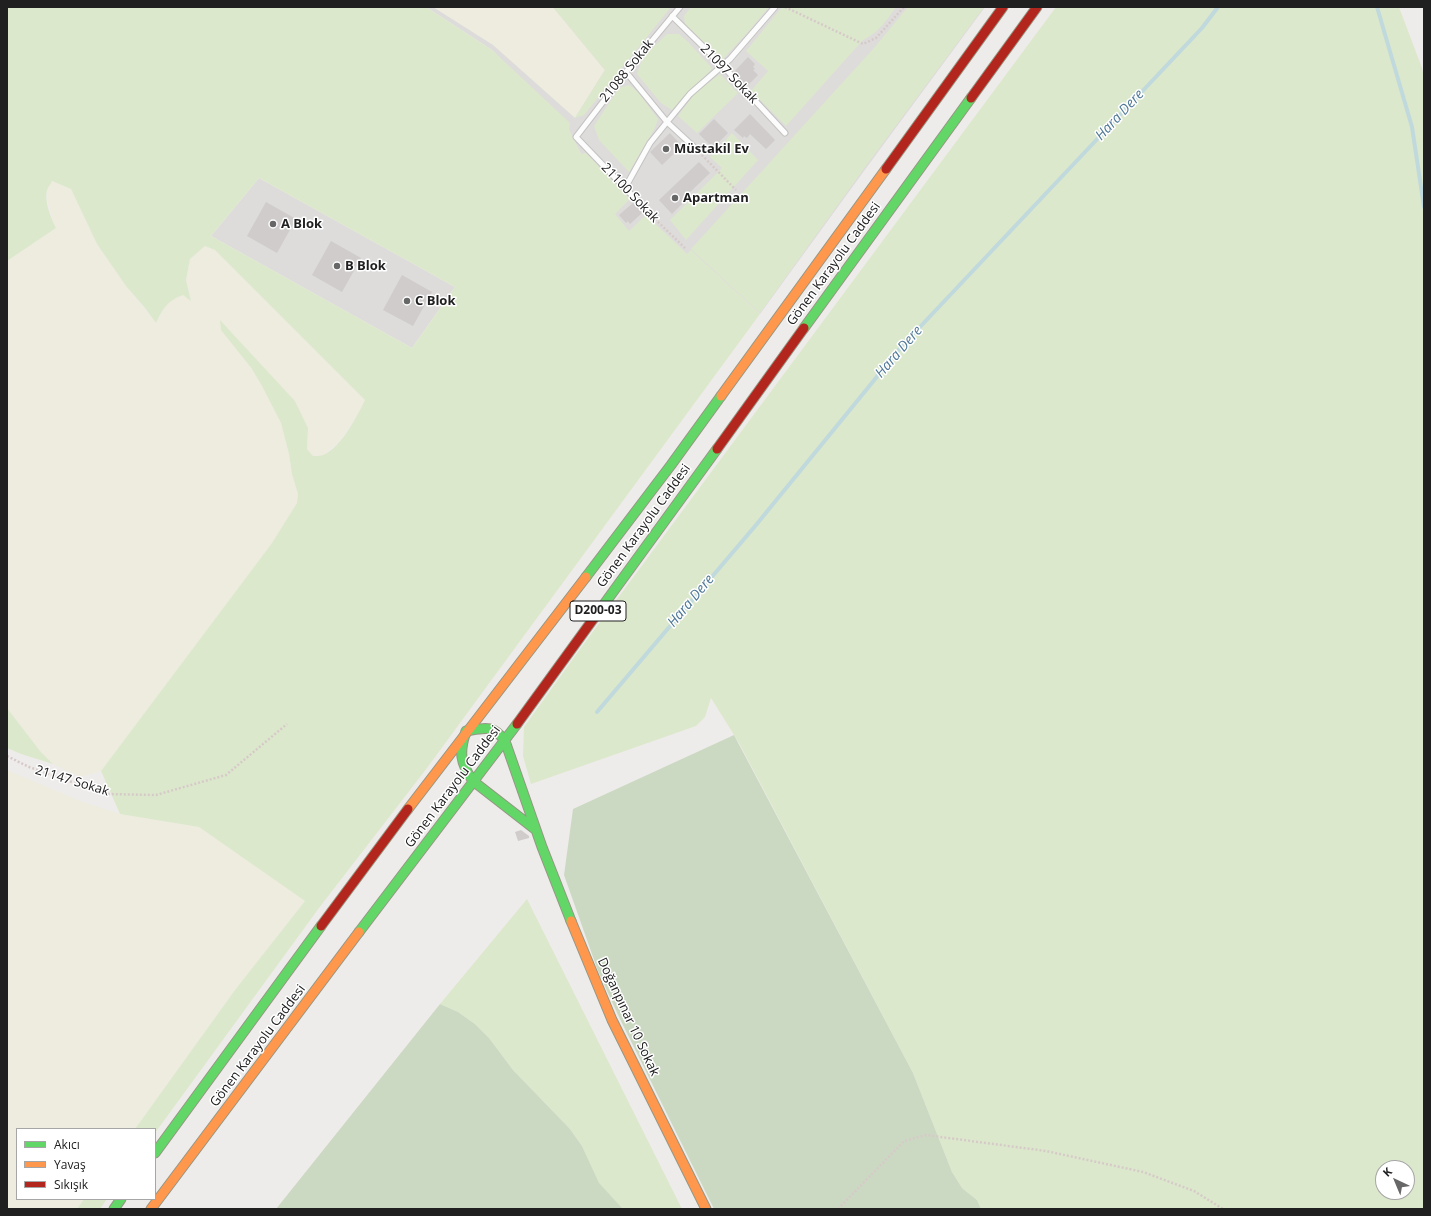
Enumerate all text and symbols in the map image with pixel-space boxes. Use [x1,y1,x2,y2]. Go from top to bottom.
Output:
street label: 21088 Sokak [597,36,657,106]
street label: 21097 Sokak [697,41,761,107]
water label: Hara Dere [1092,86,1148,144]
place label: Müstakil Ev [674,141,749,157]
marker: Müstakil Ev [661,144,671,154]
street label: 21100 Sokak [598,160,662,226]
place label: Apartman [683,190,749,206]
marker: Apartman [670,193,680,203]
street label: Gönen Karayolu Caddesi [784,199,884,329]
place label: A Blok [281,216,322,232]
marker: A Blok [268,219,278,229]
place label: B Blok [345,258,386,274]
marker: B Blok [332,261,342,271]
place label: C Blok [415,293,455,309]
marker: C Blok [402,296,412,306]
water label: Hara Dere [872,323,926,381]
street label: Gönen Karayolu Caddesi [594,461,694,591]
water label: Hara Dere [664,571,718,631]
road number: D200-03 [570,601,626,621]
street label: Gönen Karayolu Caddesi [402,723,504,851]
street label: 21147 Sokak [33,762,111,800]
street label: Doğanpınar 10 Sokak [594,955,662,1079]
street label: Gönen Karayolu Caddesi [207,982,309,1110]
legend [16,1128,156,1200]
text: Akıcı [54,1136,80,1153]
text: Yavaş [54,1156,86,1173]
north arrow [1375,1160,1415,1200]
text: K [1379,1164,1395,1180]
text: Sıkışık [54,1176,88,1193]

